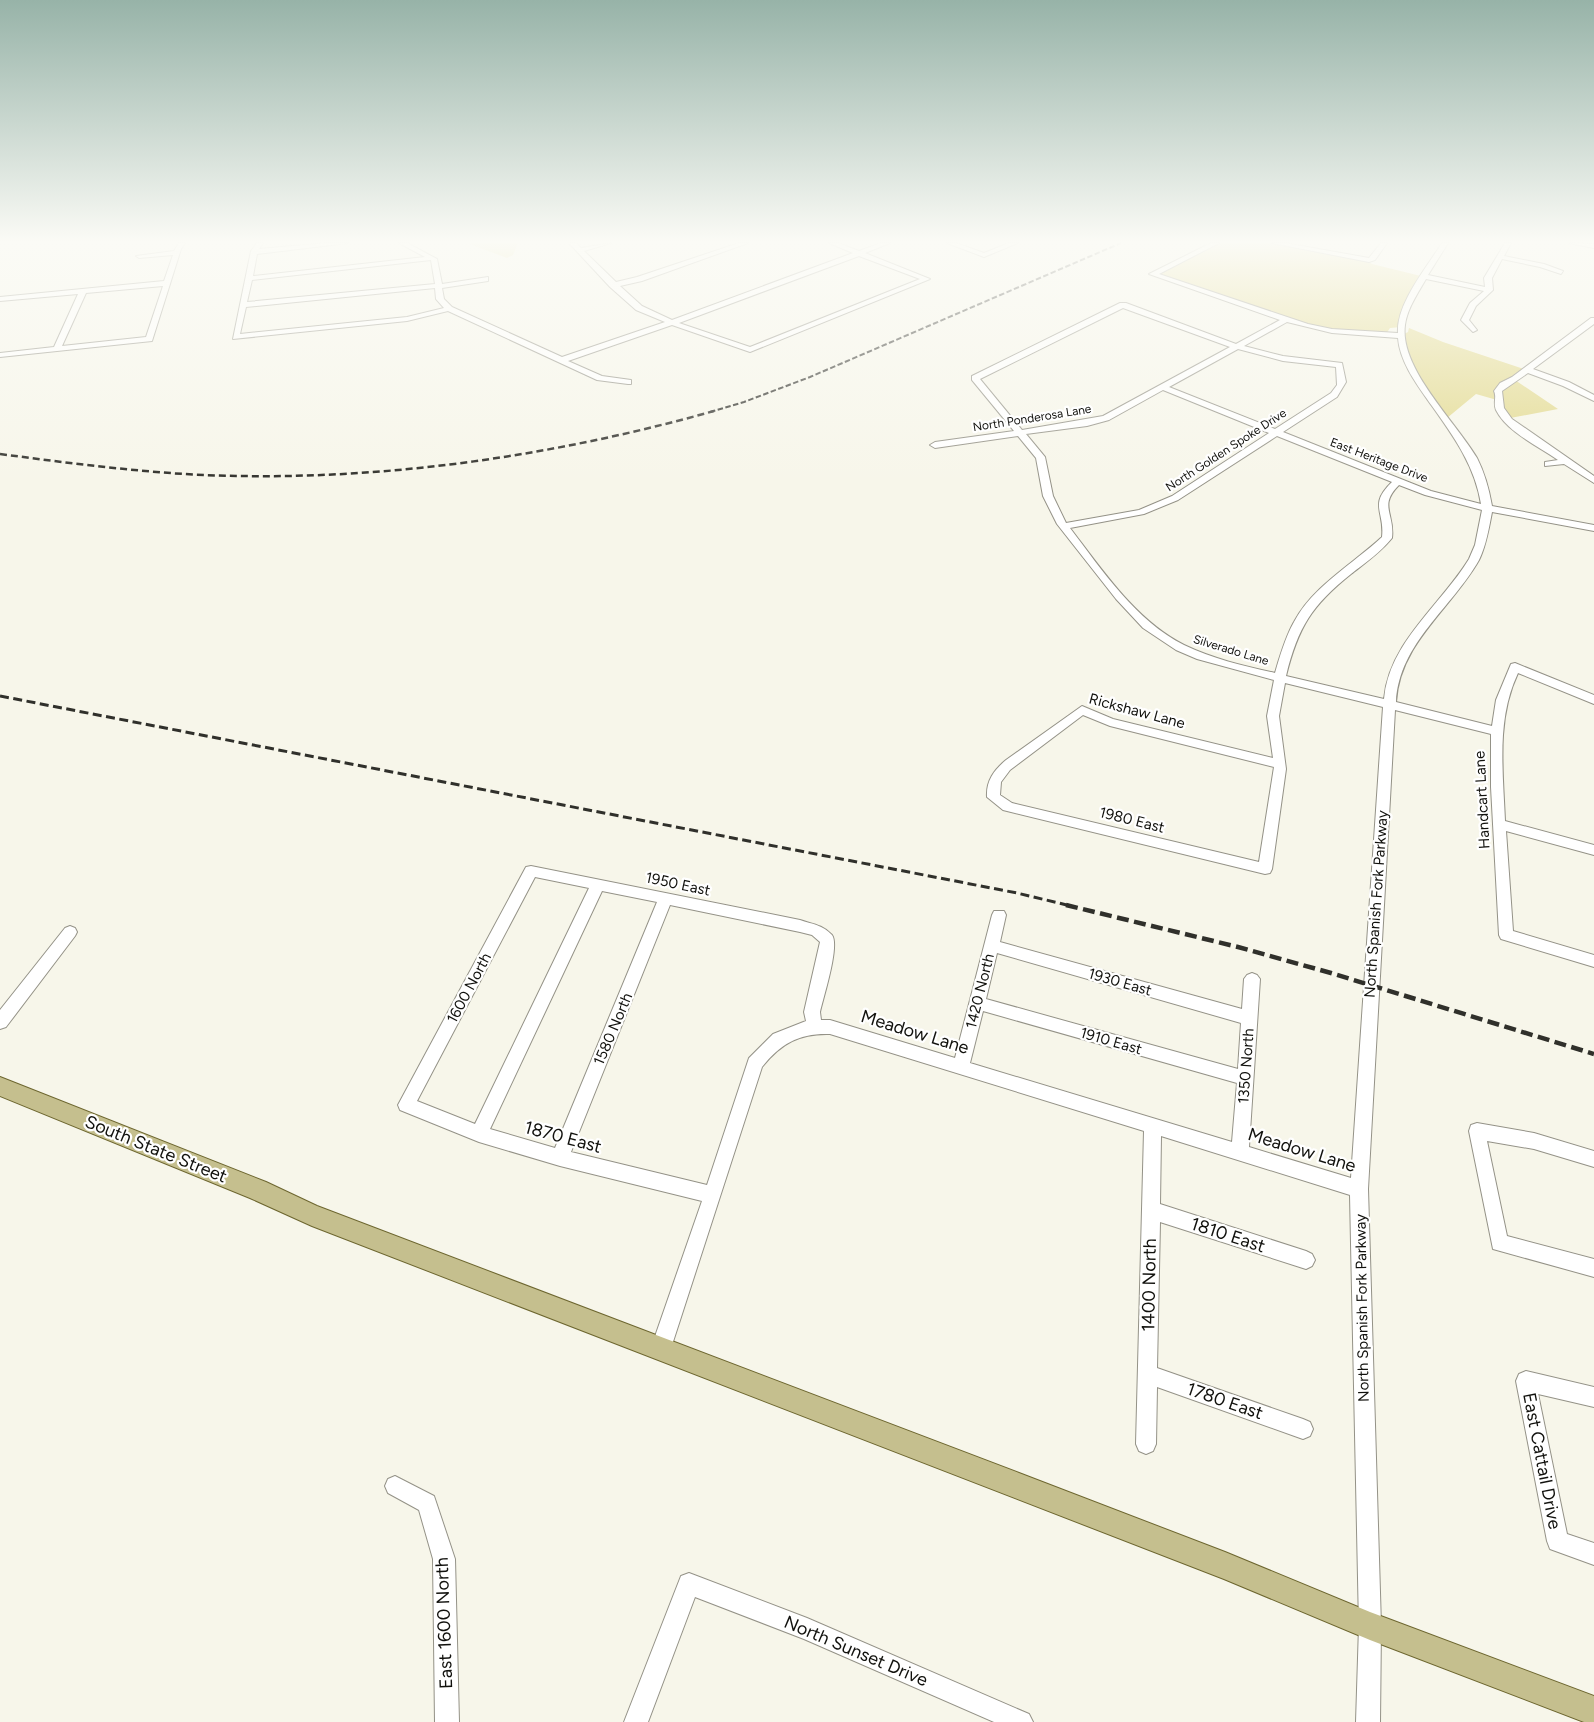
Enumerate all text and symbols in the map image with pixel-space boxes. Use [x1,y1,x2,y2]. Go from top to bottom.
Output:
street label: North Ponderosa Lane [972,402,1093,434]
street label: North Golden Spoke Drive [1163,406,1289,494]
street label: East Heritage Drive [1328,435,1430,485]
street label: Silverado Lane [1192,632,1271,668]
street label: Rickshaw Lane [1087,690,1187,732]
street label: Handcart Lane [1470,750,1494,850]
street label: 1980 East [1098,803,1167,837]
street label: North Spanish Fork Parkway [1360,809,1392,998]
street label: 1950 East [644,868,712,900]
street label: 1600 North [443,950,495,1026]
street label: 1420 North [962,952,998,1030]
street label: 1930 East [1086,964,1154,1000]
street label: 1580 North [590,990,636,1068]
street label: Meadow Lane [858,1005,972,1059]
street label: 1910 East [1078,1024,1144,1058]
street label: 1350 North [1234,1028,1258,1104]
street label: South State Street [82,1110,230,1188]
street label: 1870 East [522,1116,604,1158]
street label: Meadow Lane [1245,1123,1359,1177]
street label: 1810 East [1188,1213,1268,1257]
street label: North Spanish Fork Parkway [1351,1214,1373,1402]
street label: 1400 North [1137,1238,1161,1332]
street label: 1780 East [1184,1378,1266,1424]
street label: East Cattail Drive [1518,1391,1566,1531]
street label: East 1600 North [431,1557,457,1689]
street label: North Sunset Drive [781,1611,931,1691]

